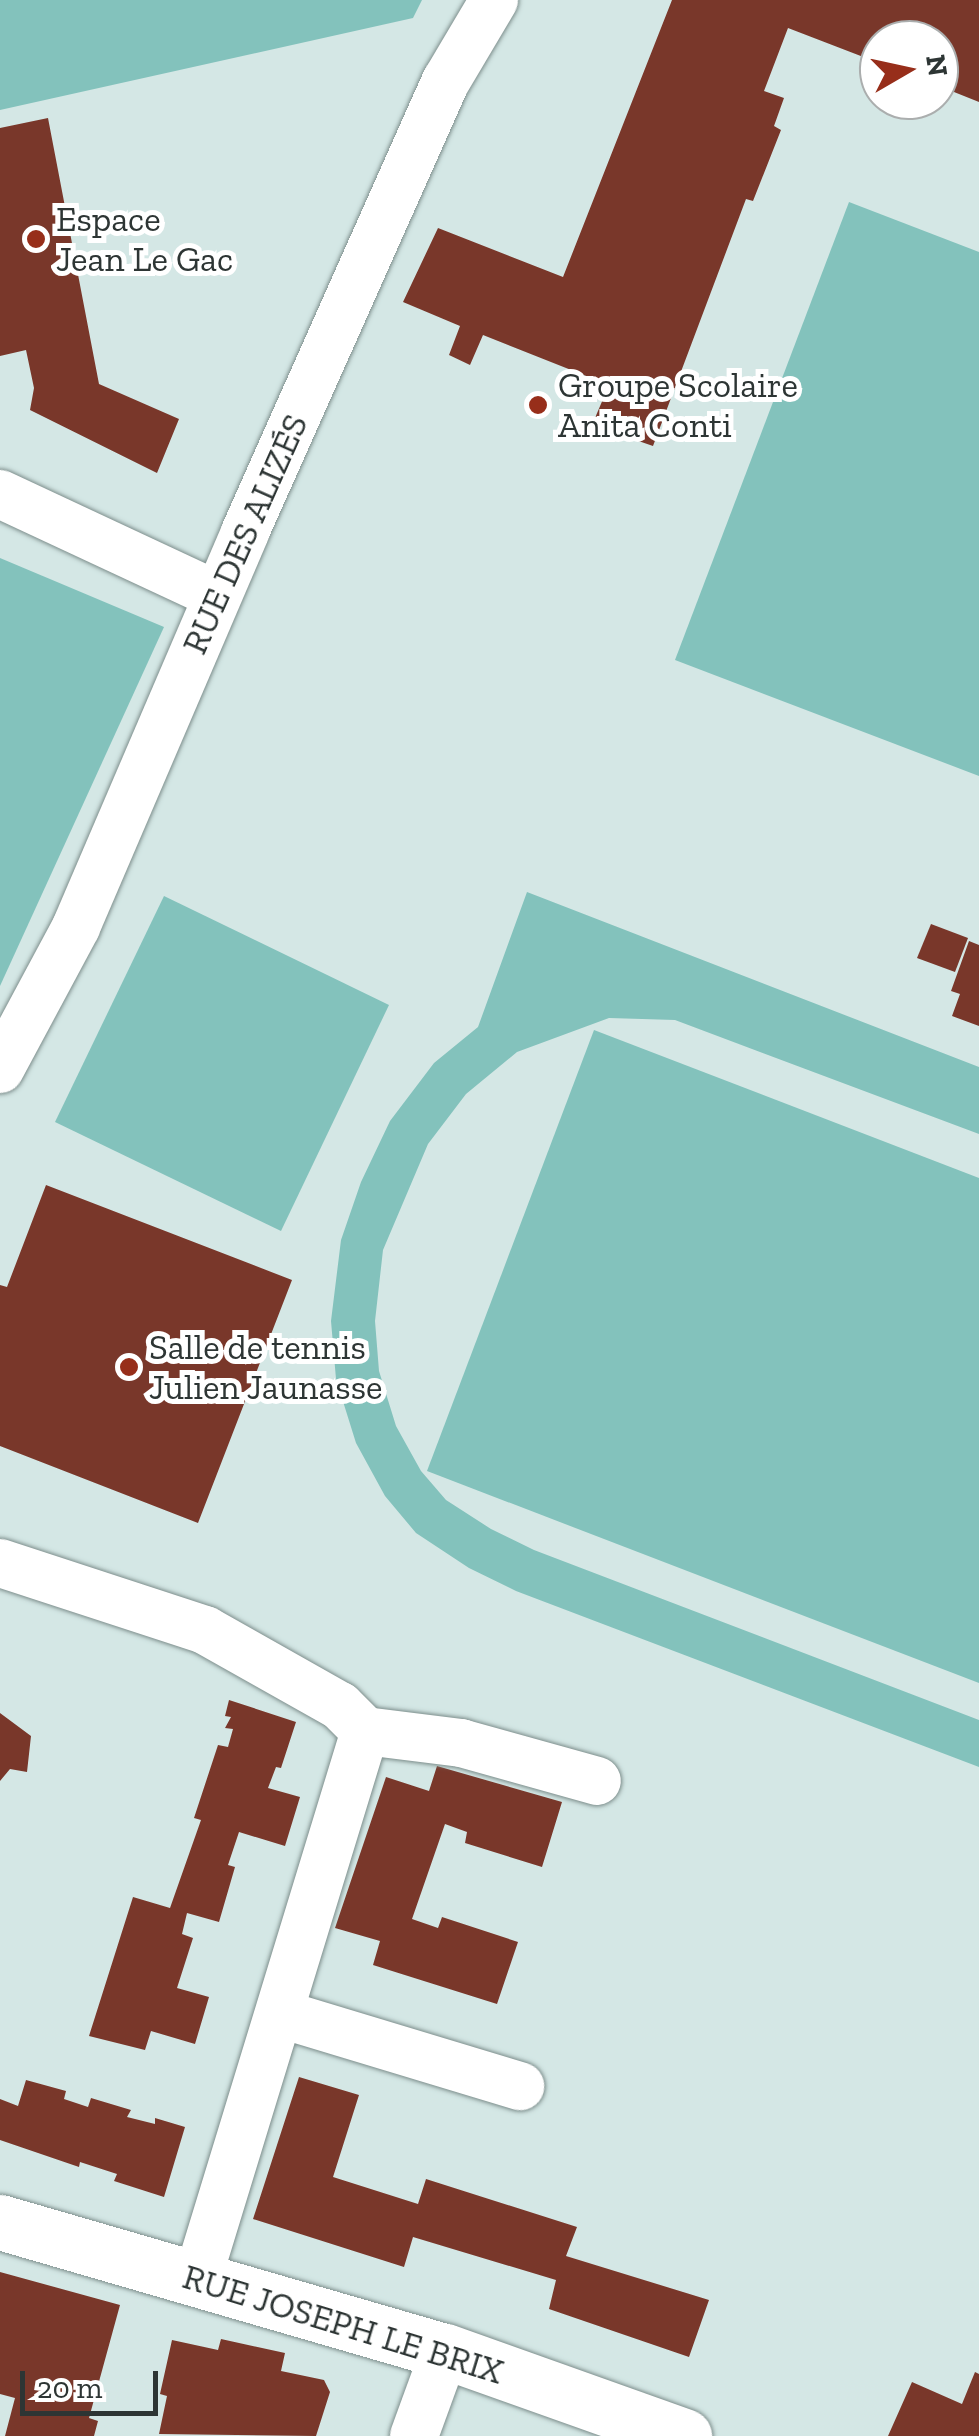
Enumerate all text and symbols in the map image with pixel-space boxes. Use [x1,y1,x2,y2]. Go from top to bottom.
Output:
north arrow [859,20,959,120]
text: N [919,52,955,79]
place label: Espace Jean Le Gac [56,198,233,280]
marker: Espace Jean Le Gac [25,228,47,250]
place label: Groupe Scolaire Anita Conti [558,364,798,446]
marker: Groupe Scolaire Anita Conti [527,394,549,416]
street label: RUE DES ALIZÉS [173,407,317,661]
place label: Salle de tennis Julien Jaunasse [149,1326,383,1408]
marker: Salle de tennis Julien Jaunasse [118,1356,140,1378]
street label: RUE JOSEPH LE BRIX [178,2255,508,2393]
scale bar [25,2351,162,2413]
text: 20 m [37,2370,102,2406]

